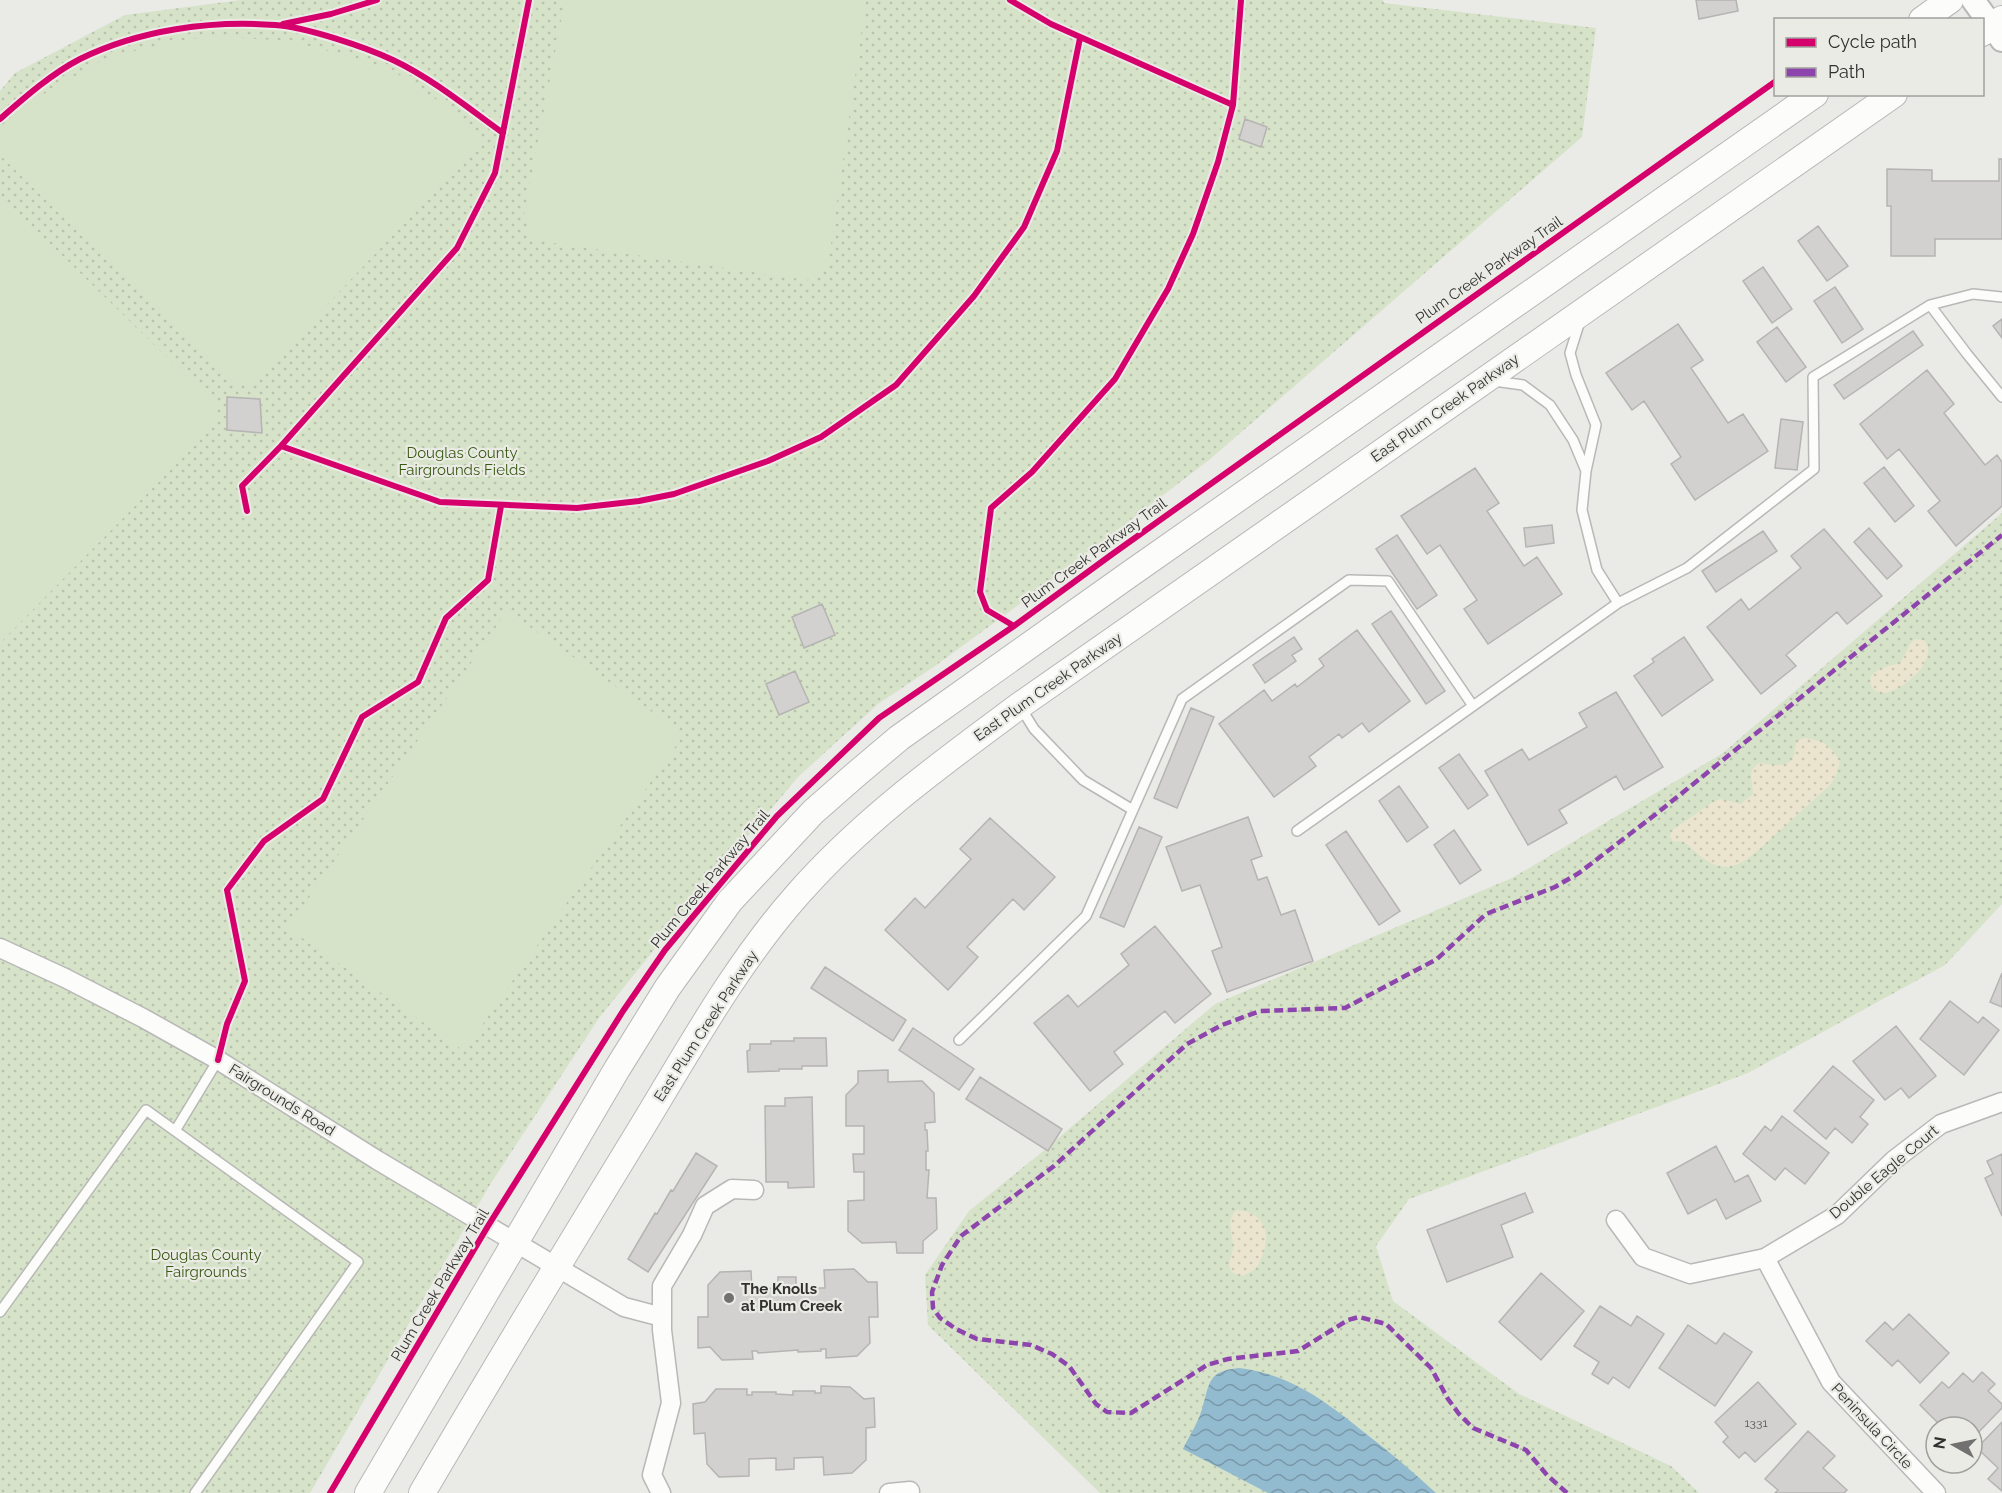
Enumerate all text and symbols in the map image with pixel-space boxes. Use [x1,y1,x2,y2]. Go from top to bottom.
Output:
legend [1774,18,1984,96]
text: Cycle path [1828,31,1917,52]
text: Path [1828,61,1865,82]
street label: Plum Creek Parkway Trail [1412,212,1567,328]
street label: East Plum Creek Parkway [1367,350,1523,466]
park label: Douglas County Fairgrounds Fields [398,444,526,479]
street label: Plum Creek Parkway Trail [1018,494,1171,612]
street label: East Plum Creek Parkway [970,629,1126,745]
street label: Plum Creek Parkway Trail [647,806,774,952]
street label: East Plum Creek Parkway [650,947,762,1105]
street label: Fairgrounds Road [226,1060,338,1140]
street label: Double Eagle Court [1826,1121,1942,1223]
street label: Plum Creek Parkway Trail [387,1205,493,1365]
park label: Douglas County Fairgrounds [150,1246,262,1281]
place label: The Knolls at Plum Creek [741,1280,843,1315]
marker: The Knolls at Plum Creek [722,1291,736,1305]
street label: Peninsula Circle [1828,1379,1916,1473]
north arrow [1924,1415,1984,1475]
house number: 1331 [1744,1416,1768,1430]
text: N [1929,1435,1950,1450]

